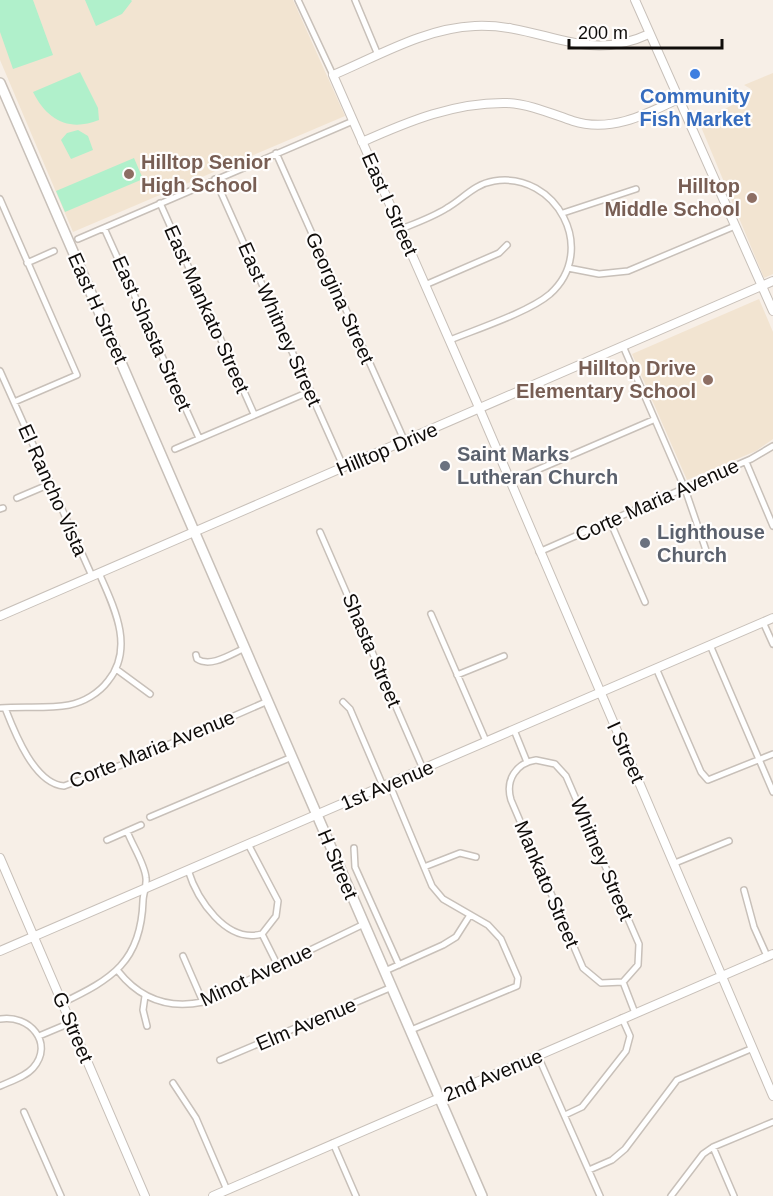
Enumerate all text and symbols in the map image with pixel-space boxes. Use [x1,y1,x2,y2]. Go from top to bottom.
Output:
scale bar [569,12,722,50]
text: 200 m [578,23,628,43]
marker: Community Fish Market [688,67,702,81]
place label: Community Fish Market [639,85,751,130]
street label: East I Street [358,149,423,259]
place label: Hilltop Senior High School [141,151,271,196]
marker: Hilltop Senior High School [122,167,136,181]
place label: Hilltop Middle School [604,175,740,220]
marker: Hilltop Middle School [745,191,759,205]
street label: East Mankato Street [160,222,254,397]
street label: Georgina Street [301,229,379,367]
street label: East Whitney Street [234,239,326,410]
street label: East H Street [64,249,132,367]
street label: East Shasta Street [108,252,196,414]
place label: Hilltop Drive Elementary School [516,357,696,402]
marker: Hilltop Drive Elementary School [701,373,715,387]
street label: Hilltop Drive [333,418,441,480]
street label: El Rancho Vista [14,421,92,560]
place label: Saint Marks Lutheran Church [457,443,618,488]
street label: Corte Maria Avenue [572,454,742,546]
marker: Saint Marks Lutheran Church [438,459,452,473]
place label: Lighthouse Church [657,521,765,566]
marker: Lighthouse Church [638,536,652,550]
street label: Shasta Street [338,590,406,710]
street label: Corte Maria Avenue [66,706,238,792]
street label: I Street [603,718,649,786]
street label: 1st Avenue [337,756,437,814]
street label: Whitney Street [566,794,638,924]
street label: Mankato Street [510,817,584,951]
street label: H Street [314,826,363,902]
street label: Minot Avenue [197,939,315,1011]
street label: G Street [48,988,98,1066]
street label: Elm Avenue [253,993,359,1055]
street label: 2nd Avenue [440,1044,546,1106]

